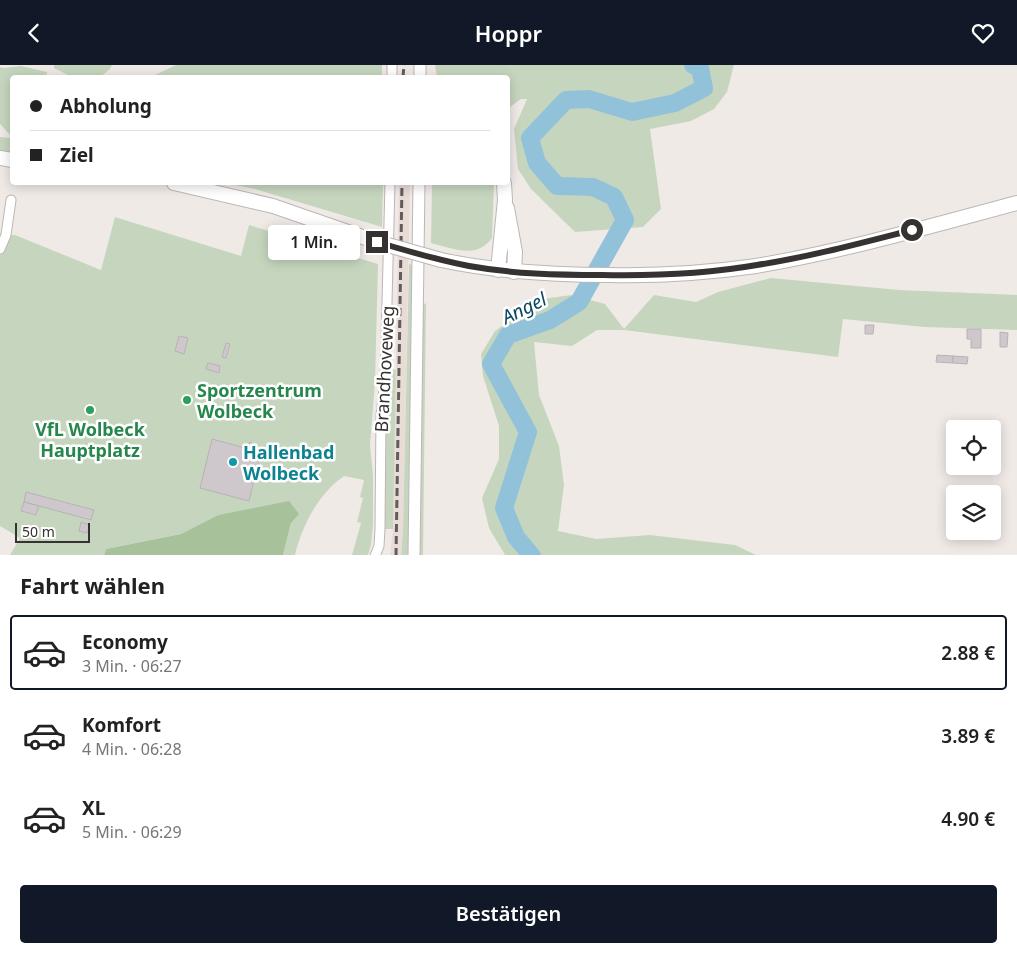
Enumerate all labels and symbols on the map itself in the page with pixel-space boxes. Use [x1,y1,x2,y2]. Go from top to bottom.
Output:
route start [901,219,923,241]
callout: 1 Min. [267,225,360,259]
route end [366,231,388,253]
water label: Angel [495,286,552,331]
street label: Brandhoveweg [369,305,399,433]
place label: Sportzentrum Wolbeck [197,378,322,423]
marker: Sportzentrum Wolbeck [181,394,193,406]
marker: VfL Wolbeck Hauptplatz [84,404,96,416]
place label: VfL Wolbeck Hauptplatz [35,417,146,462]
place label: Hallenbad Wolbeck [243,440,334,485]
marker: Hallenbad Wolbeck [227,456,239,468]
scale bar [15,521,90,544]

